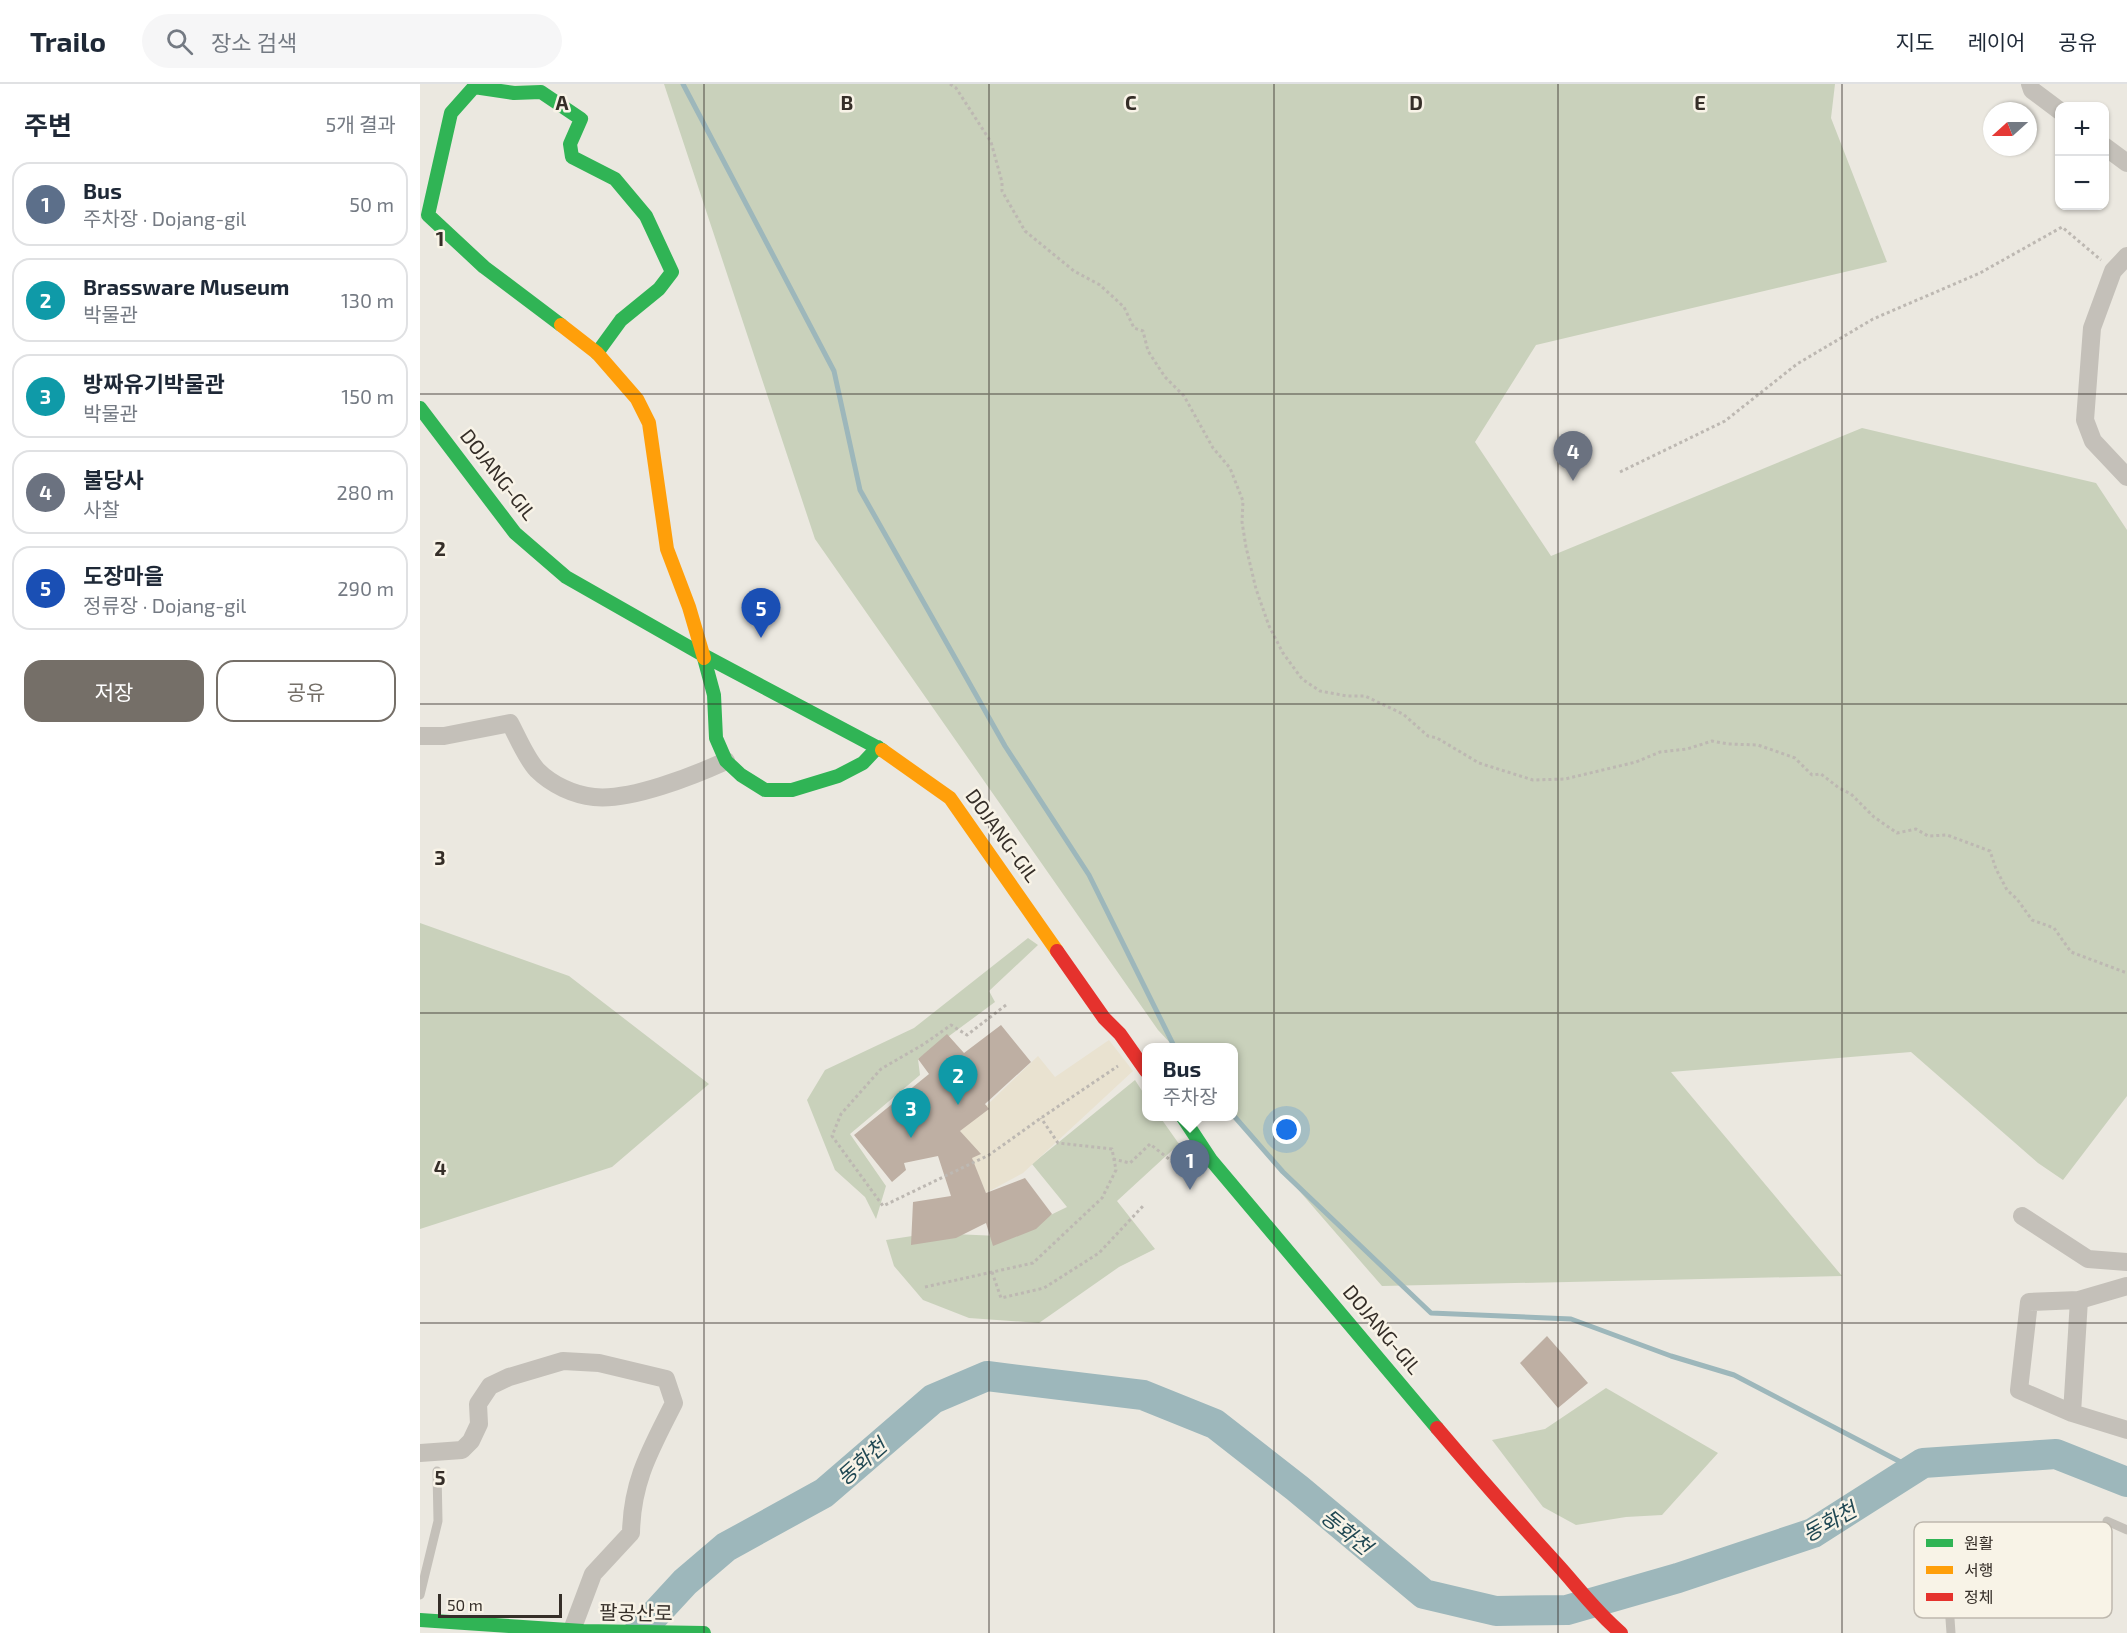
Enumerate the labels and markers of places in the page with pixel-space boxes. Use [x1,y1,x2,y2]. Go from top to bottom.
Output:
pin: 4 [1554,432,1592,481]
pin: 5 [742,588,780,638]
pin: 2 [938,1056,978,1105]
pin: 3 [892,1088,930,1138]
pin: 1 [1170,1140,1210,1190]

